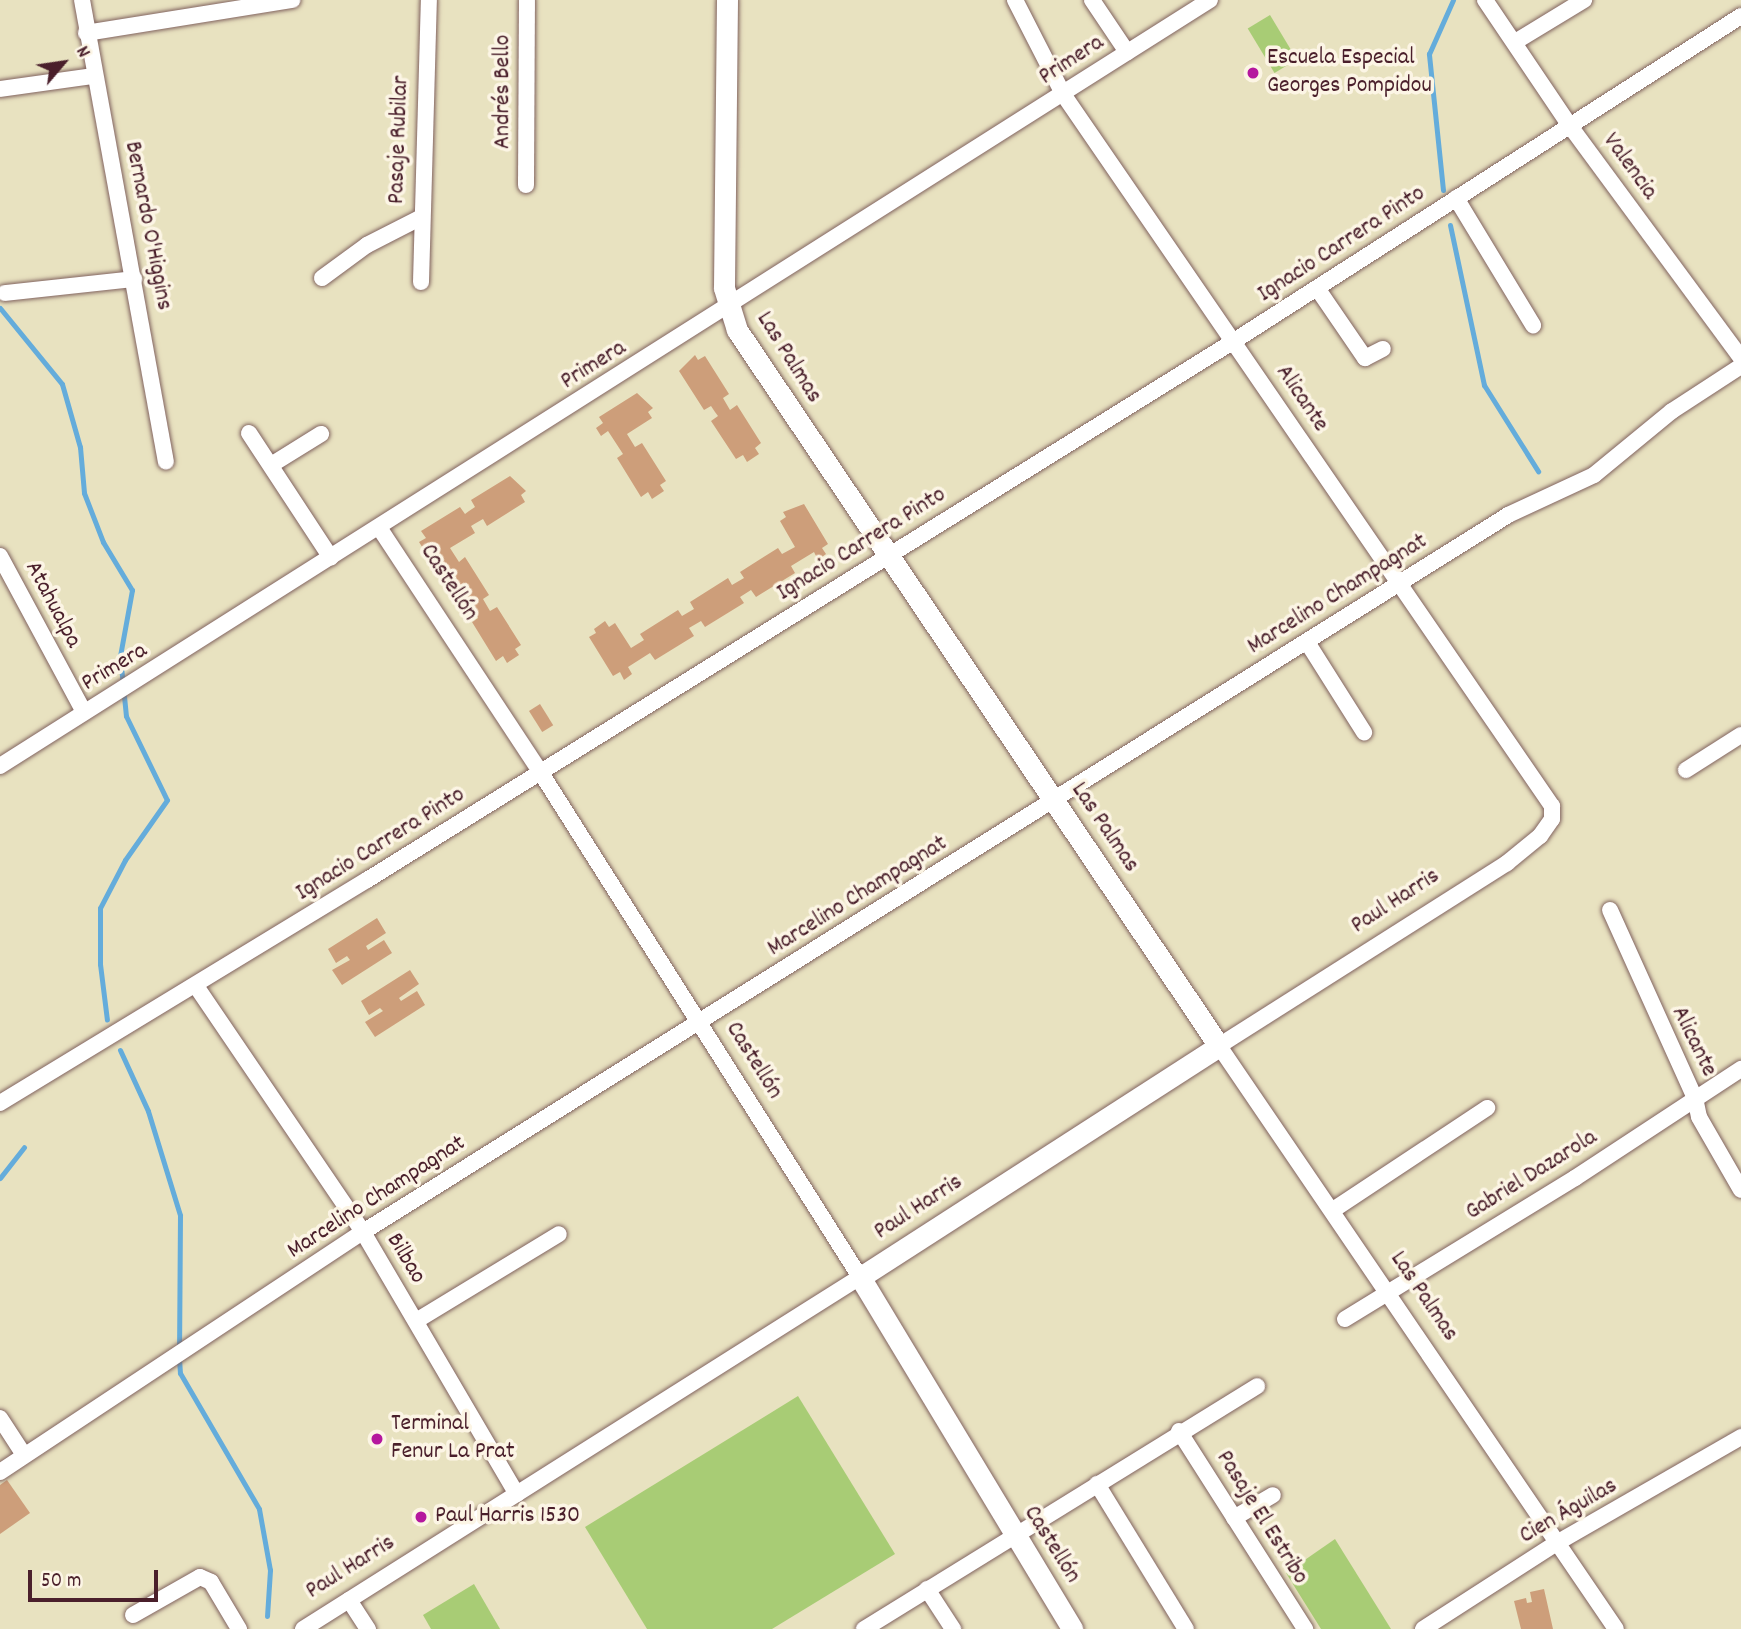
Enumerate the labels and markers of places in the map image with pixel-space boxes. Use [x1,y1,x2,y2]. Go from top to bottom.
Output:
place label: Escuela Especial Georges Pompidou [1267,45,1432,101]
marker: Escuela Especial Georges Pompidou [1245,65,1261,81]
place label: Terminal Fenur La Prat [391,1411,515,1467]
marker: Terminal Fenur La Prat [369,1431,385,1447]
place label: Paul Harris 1530 [435,1503,580,1531]
marker: Paul Harris 1530 [413,1509,429,1525]

